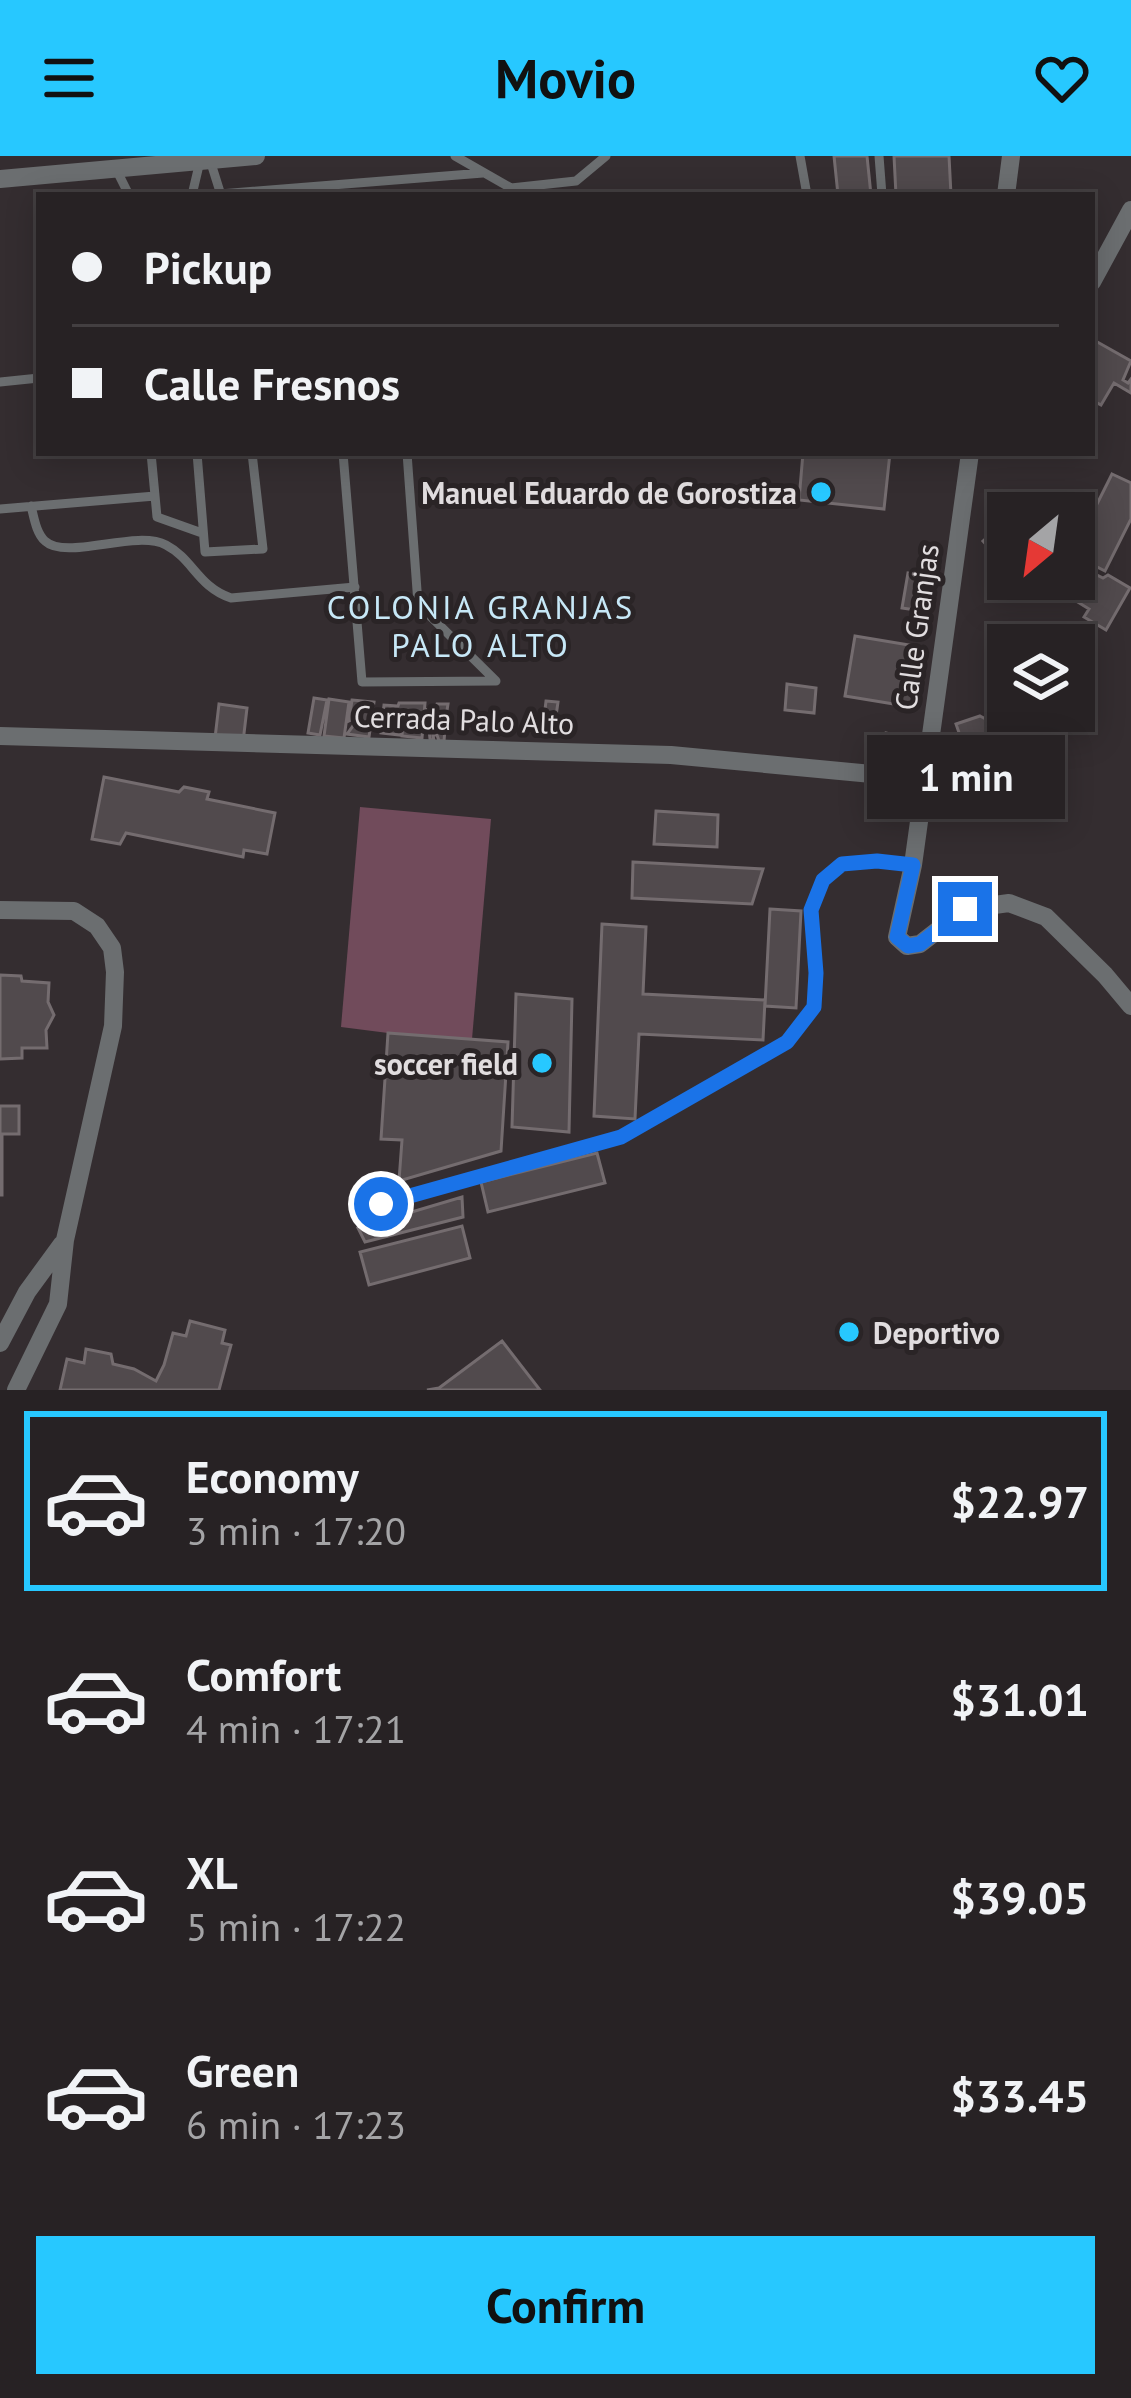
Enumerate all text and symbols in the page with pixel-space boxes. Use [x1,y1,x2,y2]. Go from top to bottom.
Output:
text: Movio [495,43,636,113]
icon: menu [36,45,102,111]
icon: heart [1029,45,1095,111]
text: Pickup [144,238,272,296]
text: Calle Fresnos [144,354,400,412]
place label: Manuel Eduardo de Gorostiza [421,473,797,512]
marker: Manuel Eduardo de Gorostiza [808,479,834,505]
north arrow [987,492,1095,600]
map controls [987,492,1095,732]
street label: Calle Granjas [885,541,947,713]
district label: COLONIA GRANJAS PALO ALTO [327,585,635,666]
button: layers [987,624,1095,732]
street label: Cerrada Palo Alto [353,696,575,742]
callout: 1 min [866,735,1064,819]
text: 1 min [918,751,1014,802]
route end [938,882,992,936]
place label: soccer field [374,1044,518,1083]
marker: soccer field [529,1050,555,1076]
route start [354,1177,408,1231]
place label: Deportivo [873,1313,1000,1352]
marker: Deportivo [836,1319,862,1345]
icon: car [42,1447,150,1555]
text: Economy [186,1447,359,1505]
text: $22.97 [950,1472,1089,1530]
text: 3 min · 17:20 [186,1505,406,1556]
icon: car [42,1645,150,1753]
text: Comfort [186,1645,341,1703]
text: $31.01 [950,1670,1089,1728]
text: 4 min · 17:21 [186,1703,406,1754]
icon: car [42,1843,150,1951]
text: XL [186,1843,238,1901]
text: $39.05 [950,1868,1089,1926]
text: 5 min · 17:22 [186,1901,406,1952]
icon: car [42,2041,150,2149]
text: Green [186,2041,299,2099]
text: $33.45 [950,2066,1089,2124]
text: 6 min · 17:23 [186,2099,406,2150]
button: Confirm [36,2236,1095,2374]

